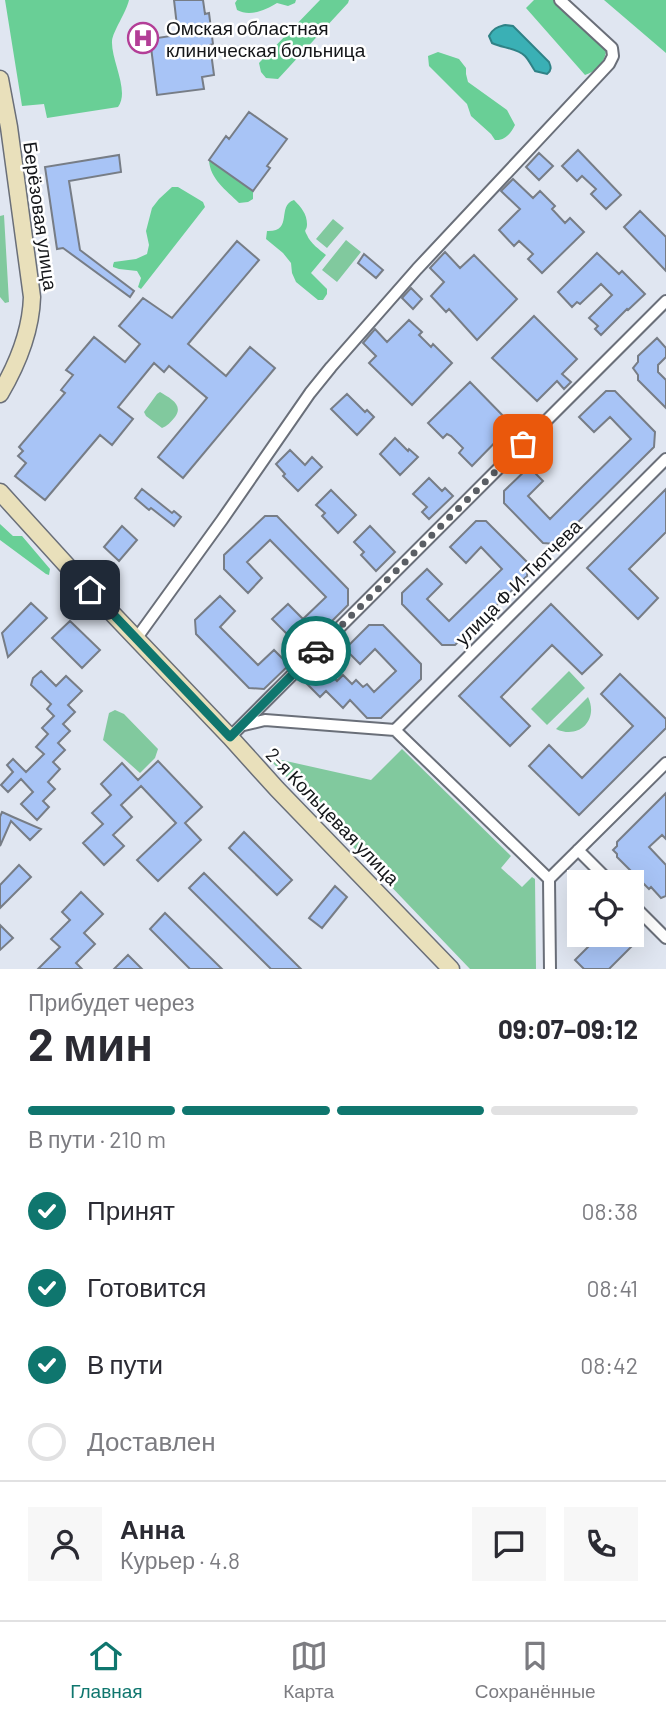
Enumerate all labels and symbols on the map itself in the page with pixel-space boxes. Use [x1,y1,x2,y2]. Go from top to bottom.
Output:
place label: Омская областная клиническая больница [166,16,366,61]
hospital icon: Омская областная клиническая больница [126,21,160,55]
street label: Берёзовая улица [19,140,63,292]
pin [493,414,553,474]
street label: улица Ф.И.Тютчева [450,514,586,650]
pin [60,560,120,620]
courier [281,616,351,686]
street label: 2-я Кольцевая улица [262,743,405,890]

